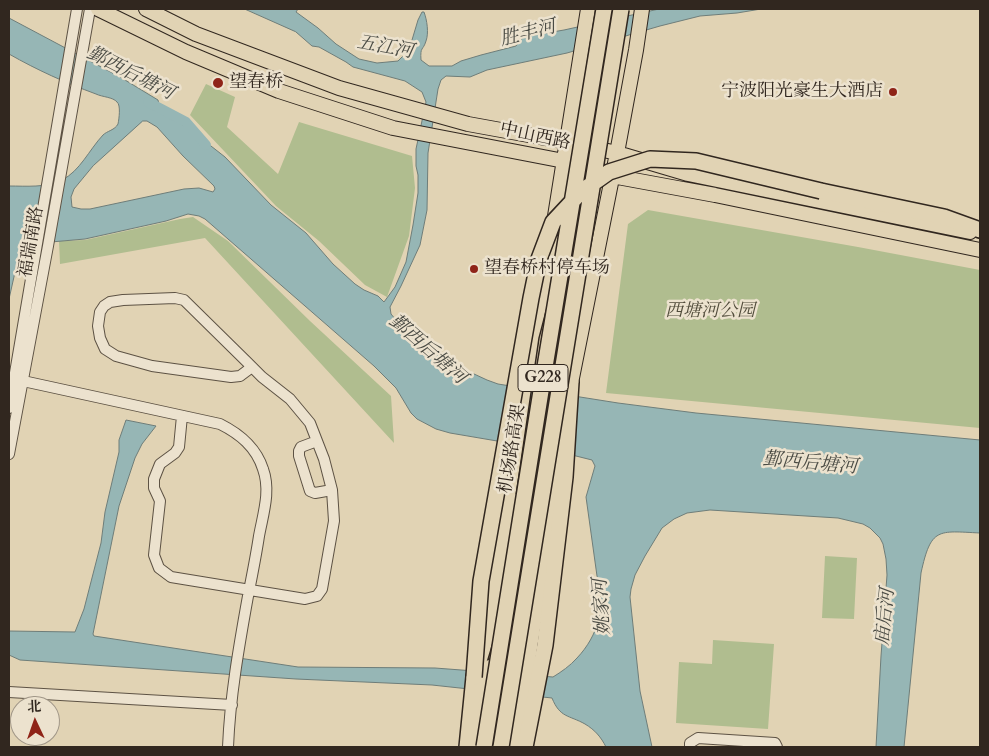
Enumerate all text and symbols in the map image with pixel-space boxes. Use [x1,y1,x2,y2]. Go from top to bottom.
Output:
water label: 胜丰河 [498,16,558,52]
water label: 五江河 [355,32,415,64]
water label: 鄞西后塘河 [83,42,177,106]
place label: 望春桥 [229,72,283,94]
marker: 望春桥 [211,76,225,90]
place label: 宁波阳光豪生大酒店 [721,81,883,103]
marker: 宁波阳光豪生大酒店 [887,86,899,98]
street label: 中山西路 [498,119,572,155]
street label: 福瑞南路 [15,205,49,279]
place label: 望春桥村停车场 [484,258,610,280]
marker: 望春桥村停车场 [468,263,480,275]
park label: 西塘河公园 [665,301,755,323]
water label: 鄞西后塘河 [384,310,470,390]
road number: G228 [518,364,568,392]
street label: 机场路高架 [495,403,531,495]
water label: 鄞西后塘河 [762,449,858,479]
water label: 姚家河 [590,578,616,636]
water label: 庙后河 [872,587,900,647]
north arrow [10,696,60,746]
text: 北 [27,697,42,716]

